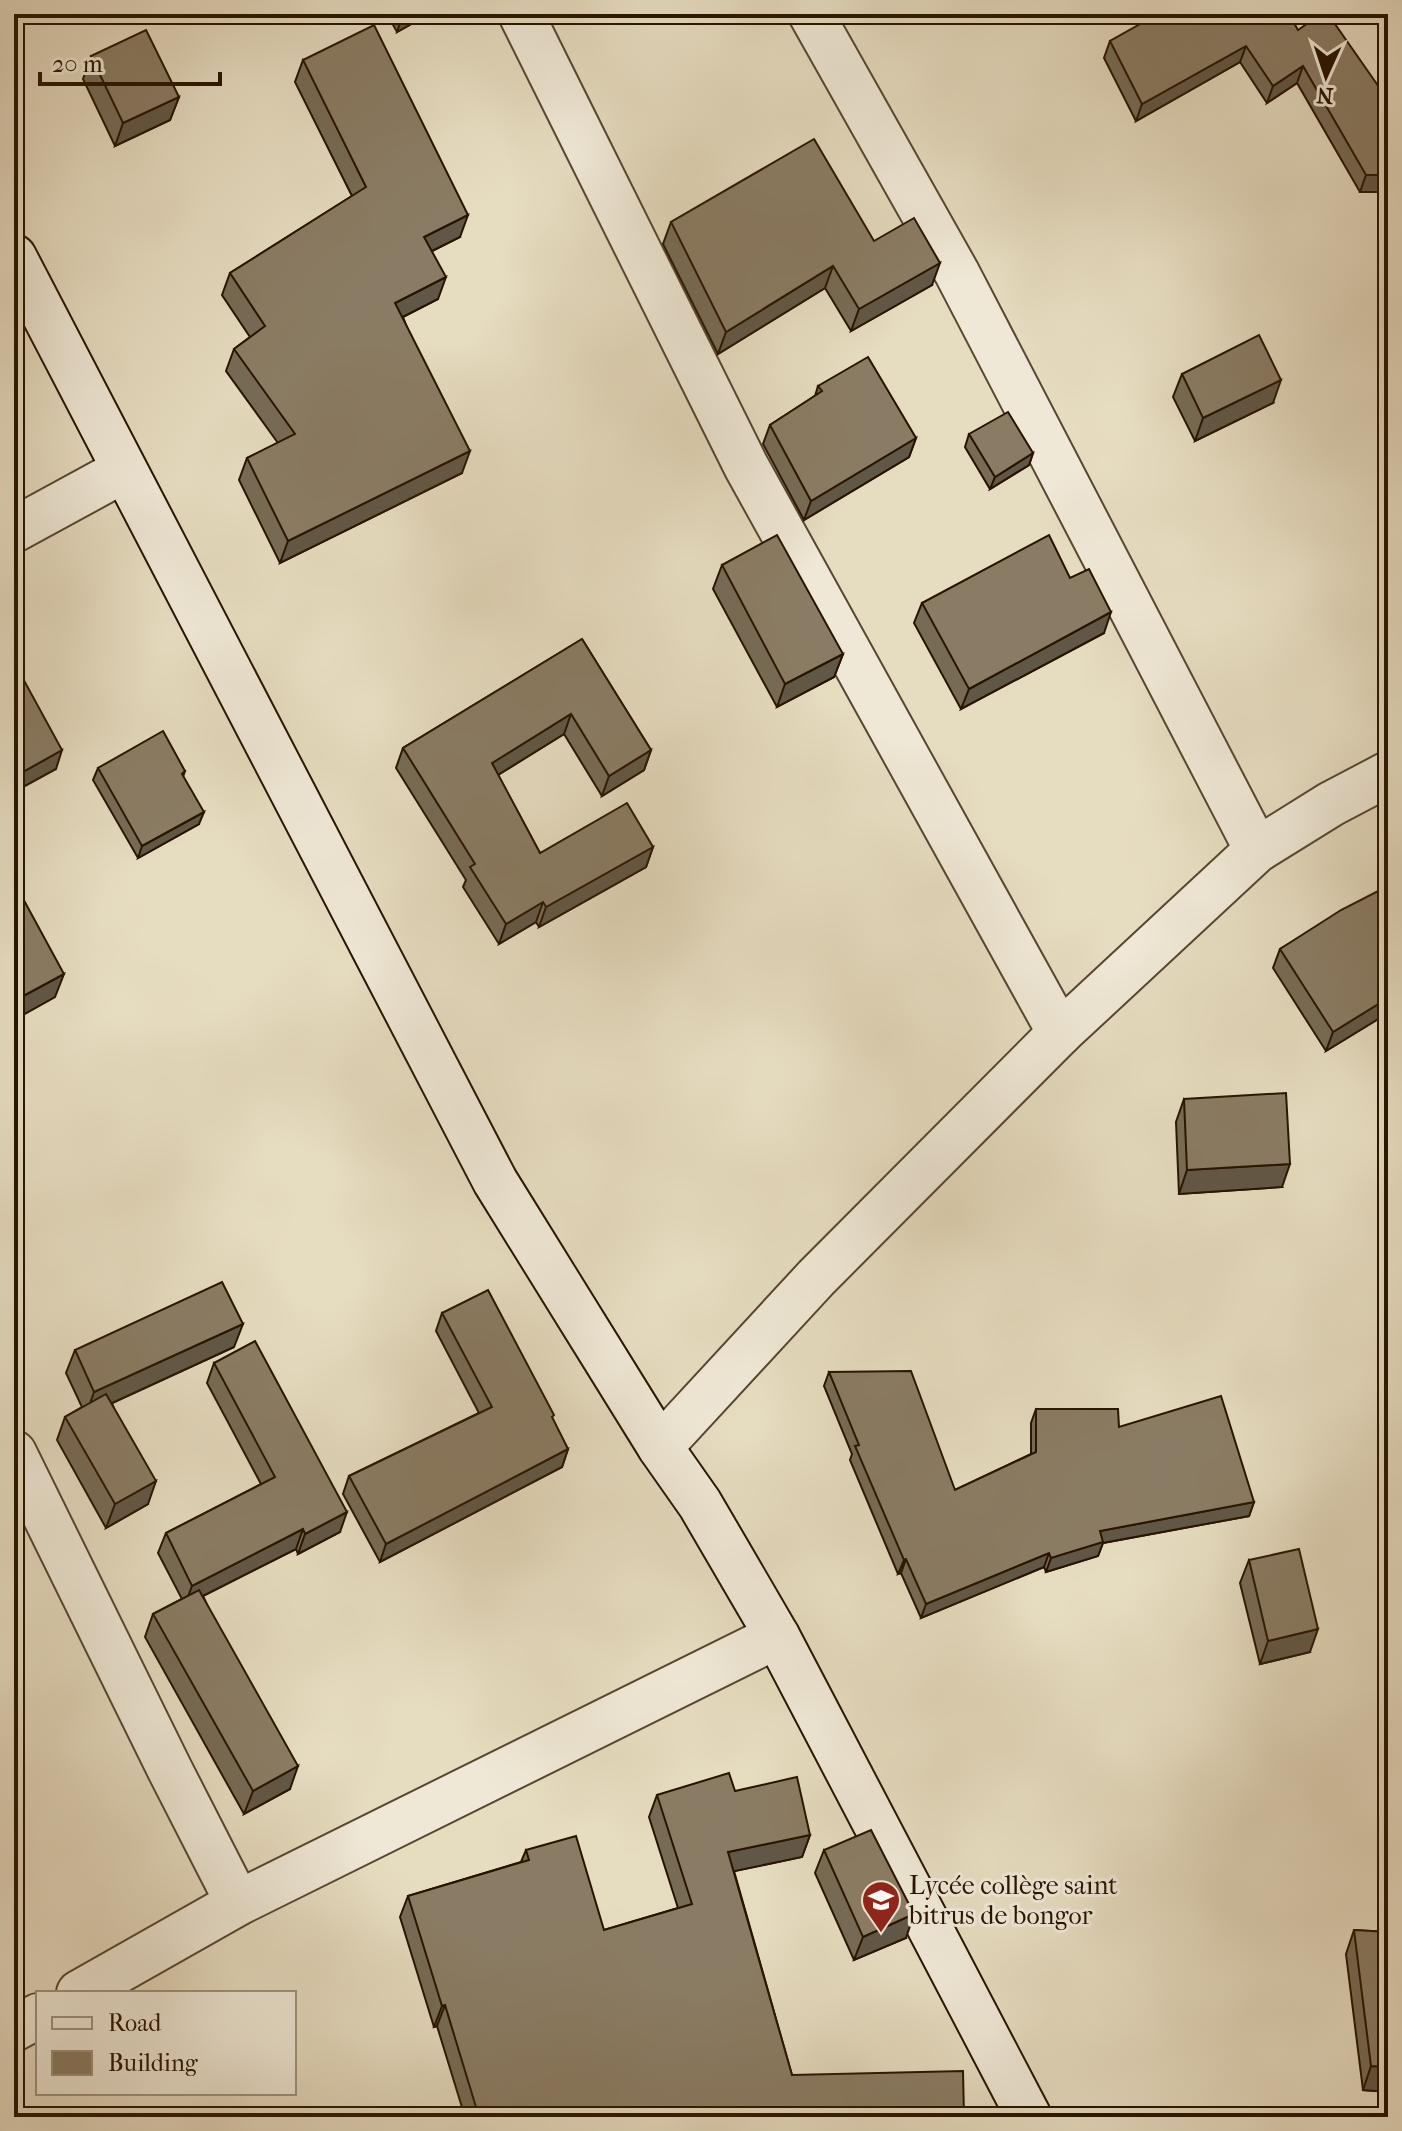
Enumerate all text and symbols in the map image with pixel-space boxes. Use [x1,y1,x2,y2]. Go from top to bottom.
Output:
scale bar [40,36,220,86]
north arrow [1286,36,1366,116]
text: 20 m [52,50,103,78]
text: N [1316,82,1334,108]
place label: Lycée collège saint bitrus de bongor [908,1870,1118,1931]
school or university icon: Lycée collège saint bitrus de bongor [860,1879,902,1934]
legend [36,1991,296,2095]
text: Road [108,2009,162,2037]
text: Building [108,2049,199,2077]

